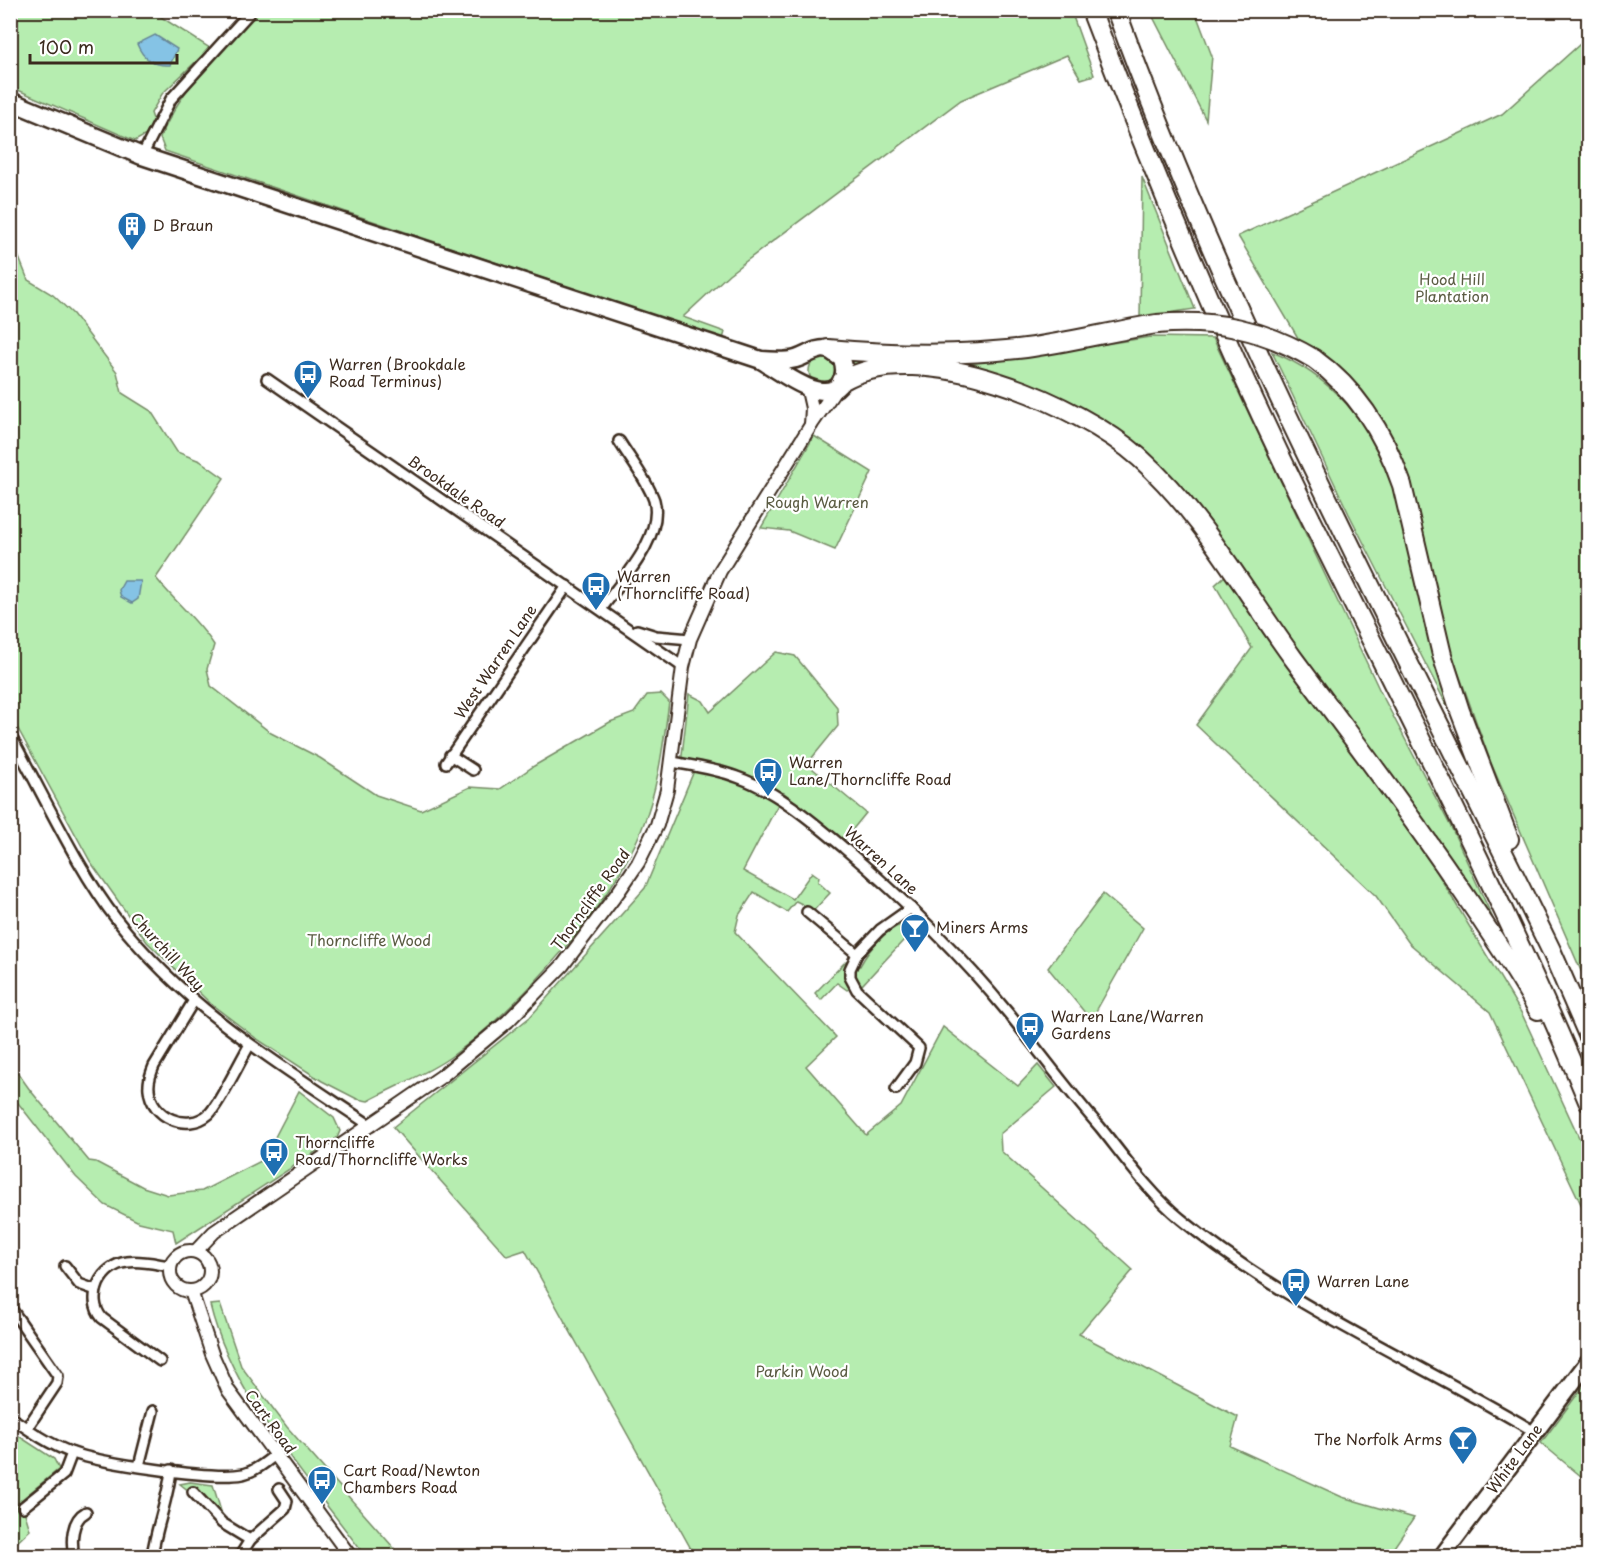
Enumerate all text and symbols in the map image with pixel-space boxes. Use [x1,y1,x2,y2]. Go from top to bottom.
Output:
scale bar [30,27,177,65]
text: 100 m [39,33,94,60]
building icon: D Braun [116,210,148,252]
place label: D Braun [153,213,213,236]
park label: Hood Hill Plantation [1415,267,1489,307]
place label: Warren (Brookdale Road Terminus) [329,352,466,392]
bus stop icon: Warren (Brookdale Road Terminus) [292,358,324,400]
street label: Brookdale Road [404,449,510,533]
park label: Rough Warren [765,490,869,513]
place label: Warren (Thorncliffe Road) [617,564,750,604]
bus stop icon: Warren (Thorncliffe Road) [580,570,612,612]
street label: West Warren Lane [448,599,542,723]
place label: Warren Lane/Thorncliffe Road [789,750,952,790]
bus stop icon: Warren Lane/Thorncliffe Road [752,756,784,798]
street label: Warren Lane [840,820,924,899]
street label: Thorncliffe Road [545,843,635,955]
street label: Churchill Way [126,907,211,995]
bar icon: Miners Arms [899,912,931,954]
place label: Miners Arms [936,915,1028,938]
park label: Thorncliffe Wood [307,928,431,951]
place label: Warren Lane/Warren Gardens [1051,1004,1204,1044]
bus stop icon: Warren Lane/Warren Gardens [1014,1010,1046,1052]
place label: Thorncliffe Road/Thorncliffe Works [295,1130,468,1170]
bus stop icon: Thorncliffe Road/Thorncliffe Works [258,1136,290,1178]
bus stop icon: Warren Lane [1280,1266,1312,1308]
place label: Warren Lane [1317,1269,1410,1292]
park label: Parkin Wood [756,1359,848,1382]
street label: Cart Road [240,1384,302,1458]
street label: White Lane [1480,1418,1547,1498]
bar icon: The Norfolk Arms [1447,1424,1479,1466]
place label: The Norfolk Arms [1314,1427,1442,1450]
place label: Cart Road/Newton Chambers Road [343,1458,480,1498]
bus stop icon: Cart Road/Newton Chambers Road [306,1464,338,1506]

